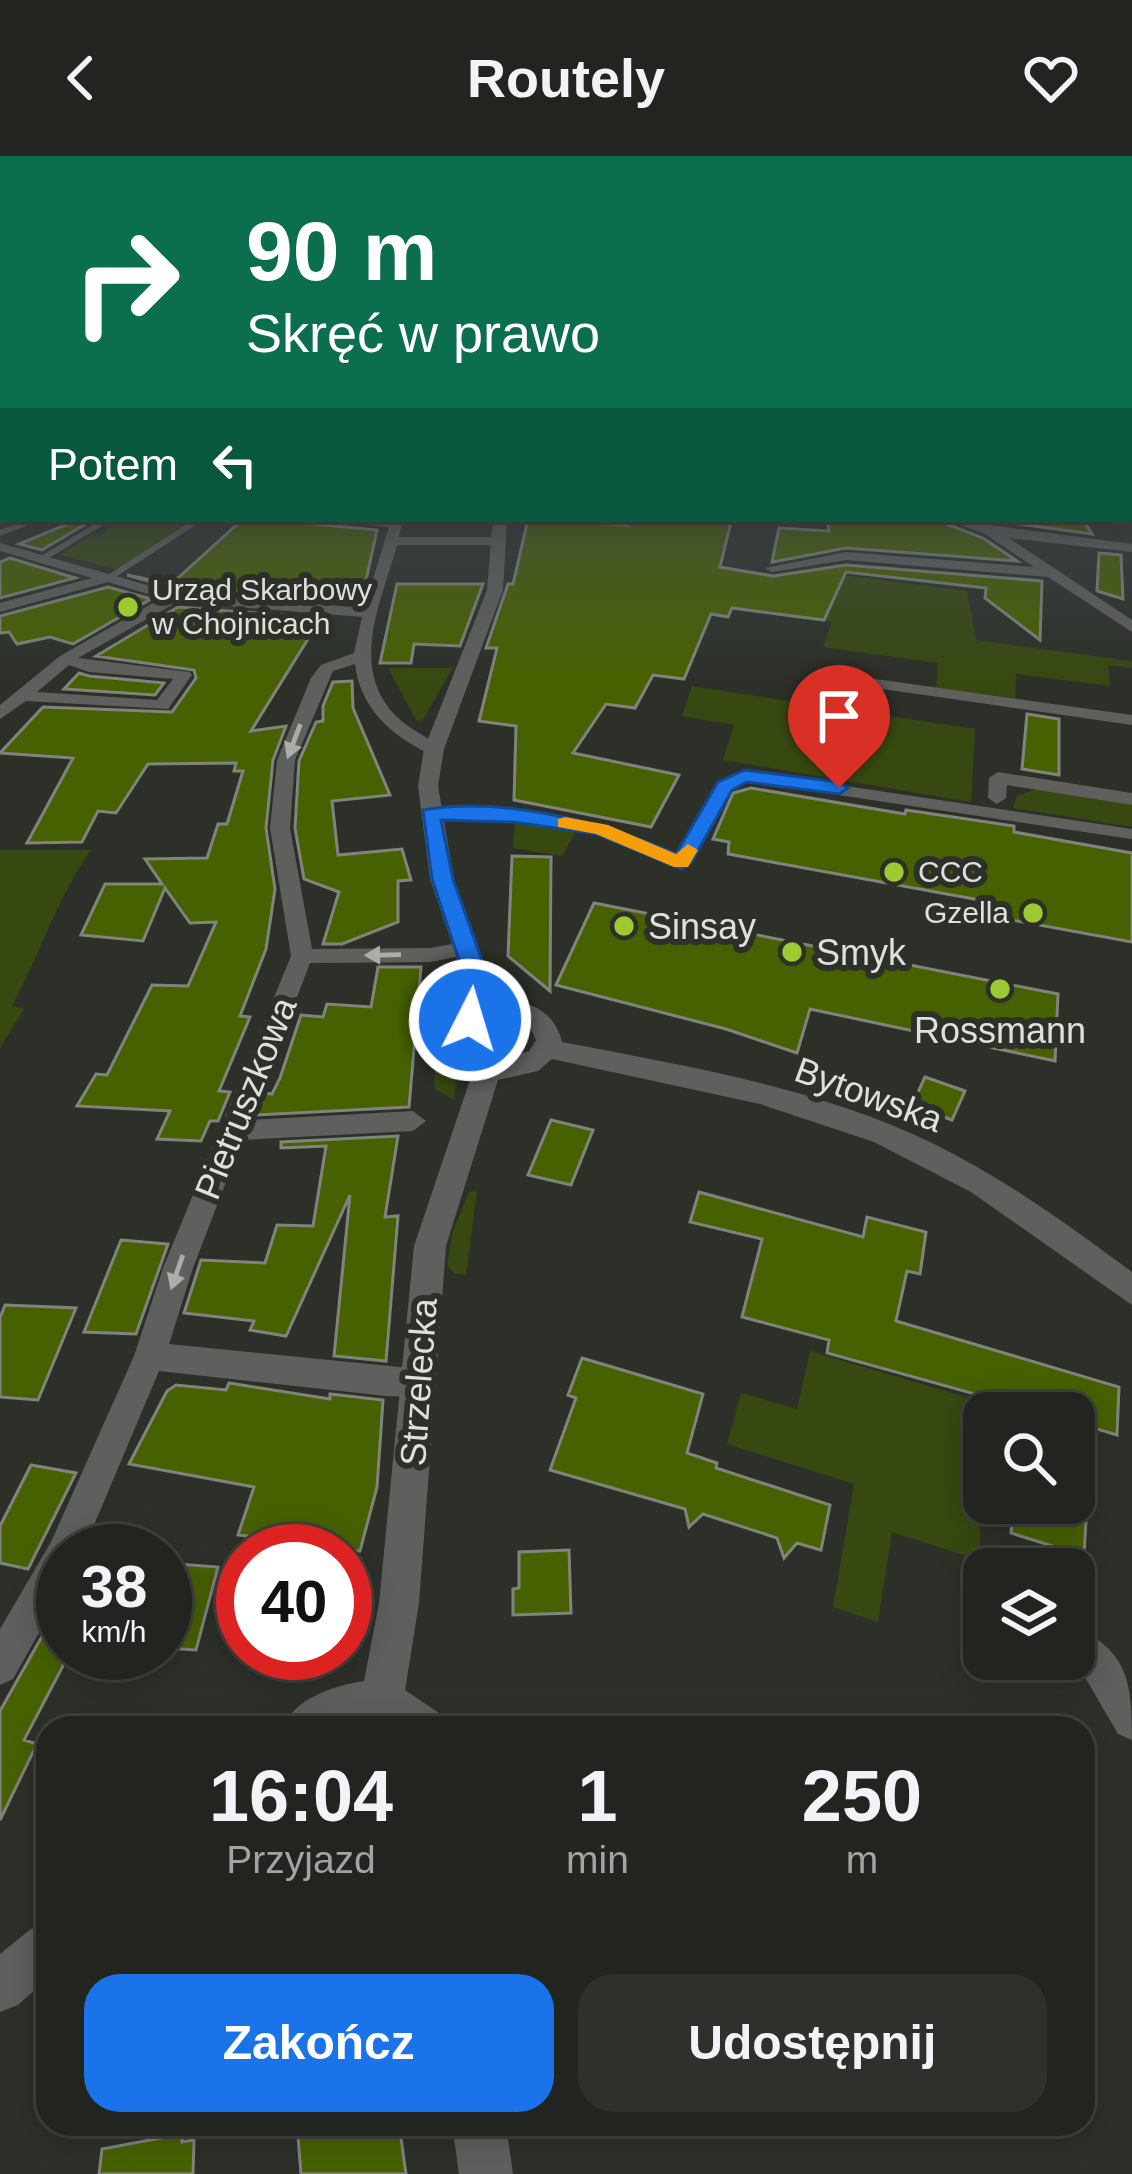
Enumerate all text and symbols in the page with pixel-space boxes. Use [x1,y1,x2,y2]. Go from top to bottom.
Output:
icon: back [48,45,114,111]
icon: heart [1018,45,1084,111]
text: Routely [467,48,665,108]
icon: right [48,204,204,360]
text: 90 m [246,204,437,298]
text: Skręć w prawo [246,303,600,363]
icon: left [202,432,268,498]
text: Potem [48,439,178,490]
place label: Urząd Skarbowy w Chojnicach [151,573,372,640]
marker: Urząd Skarbowy w Chojnicach [115,594,141,620]
pin [788,665,890,788]
icon: arrive [806,683,872,749]
one-way arrow [283,723,302,759]
place label: CCC [918,855,983,888]
marker: CCC [881,859,907,885]
place label: Gzella [924,896,1009,929]
marker: Gzella [1020,900,1046,926]
place label: Sinsay [648,906,756,947]
marker: Sinsay [611,913,637,939]
place label: Smyk [816,932,907,973]
marker: Smyk [779,939,805,965]
one-way arrow [363,946,401,965]
position arrow [407,957,533,1083]
marker: Rossmann [987,976,1013,1002]
street label: Pietruszkowa [186,990,305,1205]
place label: Rossmann [914,1010,1086,1051]
street label: Bytowska [789,1049,949,1140]
one-way arrow [167,1254,185,1290]
street label: Strzelecka [392,1296,445,1467]
map controls [963,1392,1095,1680]
button: search [963,1392,1095,1524]
speed limit sign: 40 [216,1524,372,1680]
button: layers [963,1548,1095,1680]
text: 38 [81,1553,147,1620]
text: km/h [81,1615,147,1648]
text: 16:04 [209,1756,393,1836]
text: 1 [577,1756,618,1836]
text: 250 [802,1756,922,1836]
text: Przyjazd [226,1838,376,1881]
text: min [566,1838,629,1881]
text: m [846,1838,878,1881]
button: Zakończ [84,1974,554,2112]
button: Udostępnij [578,1974,1047,2112]

